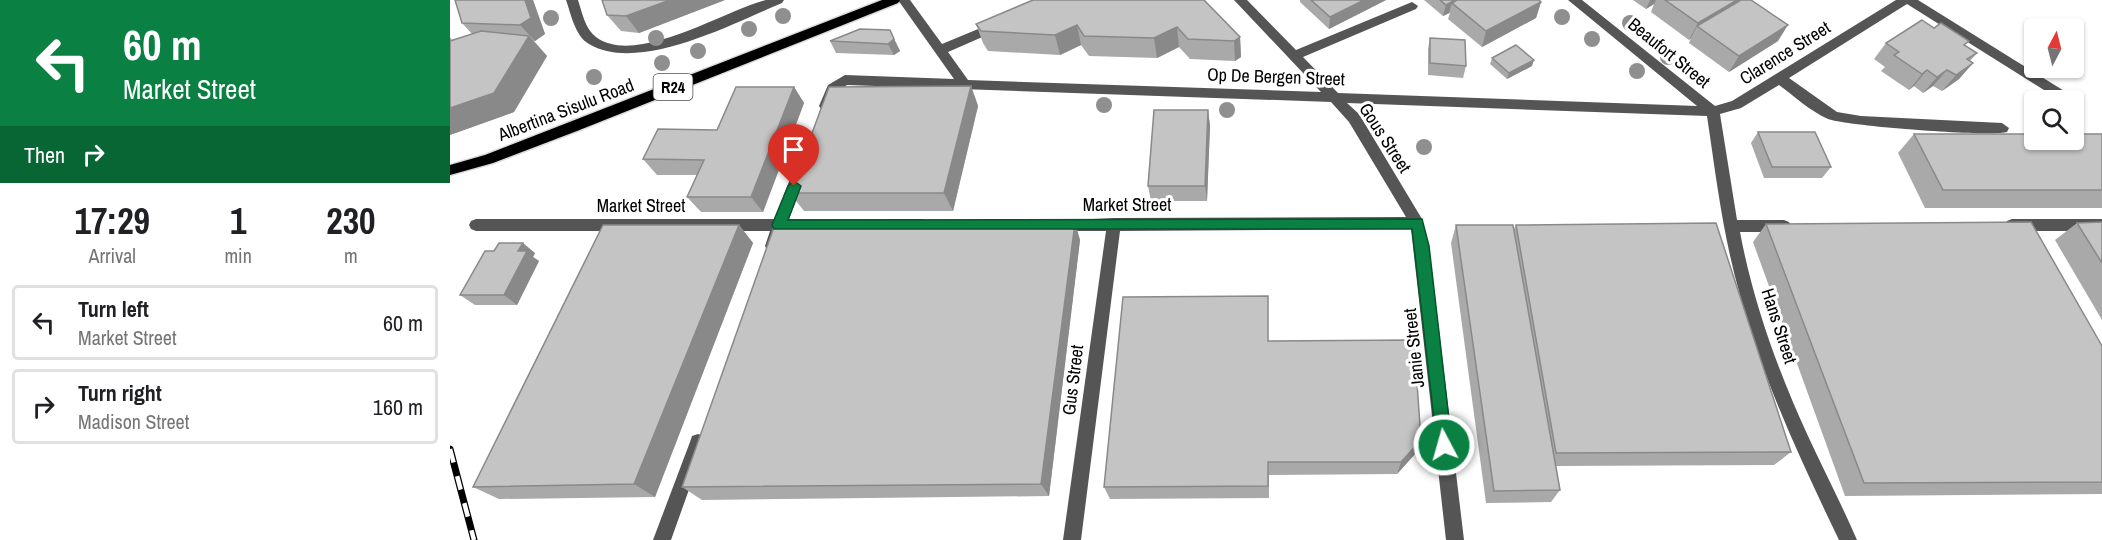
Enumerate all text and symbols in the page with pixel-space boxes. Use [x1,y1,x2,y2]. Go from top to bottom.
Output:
street label: Beaufort Street [1623,12,1716,94]
street label: Clarence Street [1735,15,1835,90]
text: 60 m [123,17,202,73]
north arrow [2024,18,2084,78]
map controls [2024,18,2084,150]
icon: left [24,24,102,102]
street label: Op De Bergen Street [1207,62,1345,91]
text: Market Street [123,71,256,107]
street label: Albertina Sisulu Road [493,72,637,147]
road number: R24 [654,74,692,100]
button: search [2024,90,2084,150]
street label: Gous Street [1353,98,1417,178]
pin [768,124,819,186]
icon: arrive [777,133,810,166]
icon: right [77,138,110,171]
text: Then [24,140,65,170]
street label: Market Street [1083,192,1171,217]
street label: Market Street [597,193,685,218]
text: 17:29 [74,197,150,245]
text: 1 [230,197,246,245]
text: 230 [326,197,376,245]
text: Arrival [89,242,136,269]
text: min [224,242,252,269]
text: m [344,242,358,269]
street label: Hans Street [1756,285,1803,367]
text: Turn left [78,294,149,324]
icon: left [27,306,60,339]
street label: Janie Street [1397,307,1430,389]
text: 60 m [383,308,423,338]
text: Market Street [78,324,176,351]
street label: Gus Street [1056,343,1089,416]
text: Turn right [78,378,162,408]
icon: right [27,390,60,423]
text: 160 m [373,392,423,422]
text: Madison Street [78,408,189,435]
position arrow [1412,413,1476,477]

